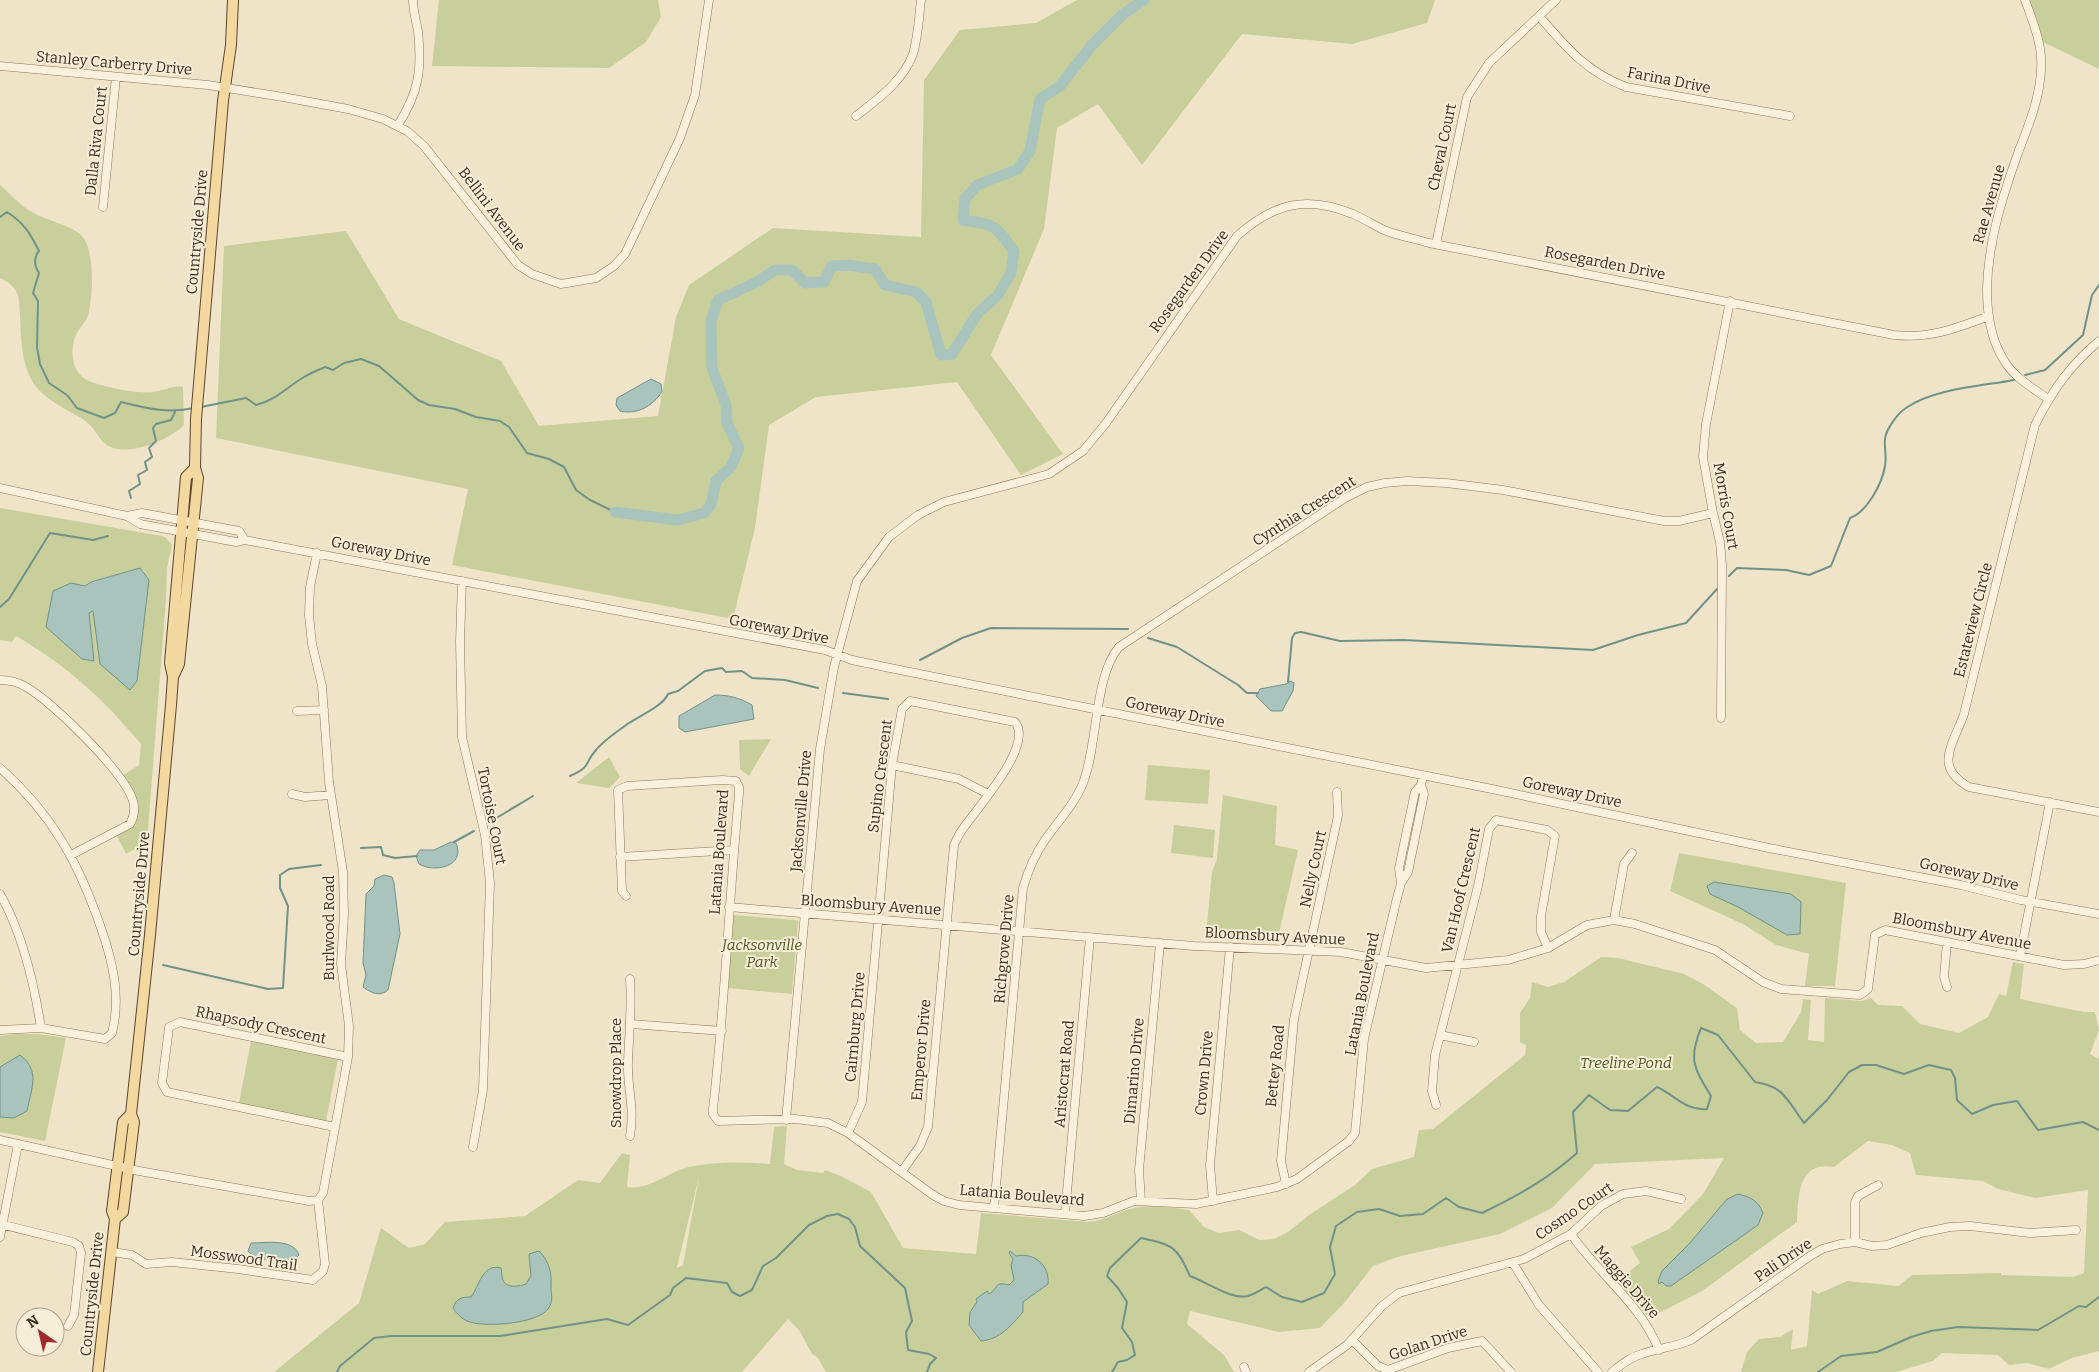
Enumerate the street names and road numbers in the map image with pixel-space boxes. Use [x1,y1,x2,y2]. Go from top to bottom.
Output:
street label: Stanley Carberry Drive [35,47,193,79]
street label: Farina Drive [1626,63,1712,97]
street label: Dalla Riva Court [81,85,111,197]
street label: Cheval Court [1424,101,1460,192]
street label: Rae Avenue [1969,162,2009,246]
street label: Bellini Avenue [455,163,529,255]
street label: Countryside Drive [183,169,211,295]
street label: Rosegarden Drive [1146,226,1232,336]
street label: Rosegarden Drive [1543,242,1667,284]
street label: Morris Court [1709,461,1743,552]
street label: Cynthia Crescent [1249,472,1359,550]
street label: Goreway Drive [330,533,432,569]
street label: Estateview Circle [1950,561,1996,679]
street label: Goreway Drive [728,611,830,647]
street label: Goreway Drive [1124,693,1226,731]
street label: Supino Crescent [864,718,896,834]
street label: Jacksonville Drive [787,749,815,874]
street label: Tortoise Court [474,766,510,867]
street label: Goreway Drive [1521,773,1623,811]
street label: Latania Boulevard [706,789,732,915]
street label: Van Hoof Crescent [1438,825,1484,955]
street label: Nelly Court [1296,828,1330,909]
street label: Countryside Drive [125,831,153,957]
street label: Goreway Drive [1918,854,2020,894]
street label: Burlwood Road [320,875,338,981]
street label: Bloomsbury Avenue [800,891,942,919]
street label: Richgrove Drive [990,894,1018,1004]
street label: Bloomsbury Avenue [1891,909,2033,953]
street label: Bloomsbury Avenue [1204,923,1346,949]
street label: Latania Boulevard [1341,931,1383,1057]
street label: Cairnburg Drive [841,971,869,1083]
street label: Emperor Drive [908,998,934,1102]
street label: Rhapsody Crescent [194,1002,329,1048]
street label: Dimarino Drive [1120,1017,1148,1125]
street label: Snowdrop Place [607,1018,625,1128]
street label: Aristocrat Road [1050,1019,1078,1128]
street label: Bettey Road [1262,1024,1288,1108]
street label: Crown Drive [1191,1030,1217,1116]
street label: Cosmo Court [1532,1178,1617,1244]
street label: Latania Boulevard [959,1181,1085,1209]
street label: Countryside Drive [77,1231,107,1357]
street label: Pali Drive [1751,1234,1815,1286]
street label: Mosswood Trail [189,1242,299,1274]
street label: Maggie Drive [1590,1242,1664,1322]
street label: Golan Drive [1386,1322,1470,1364]

